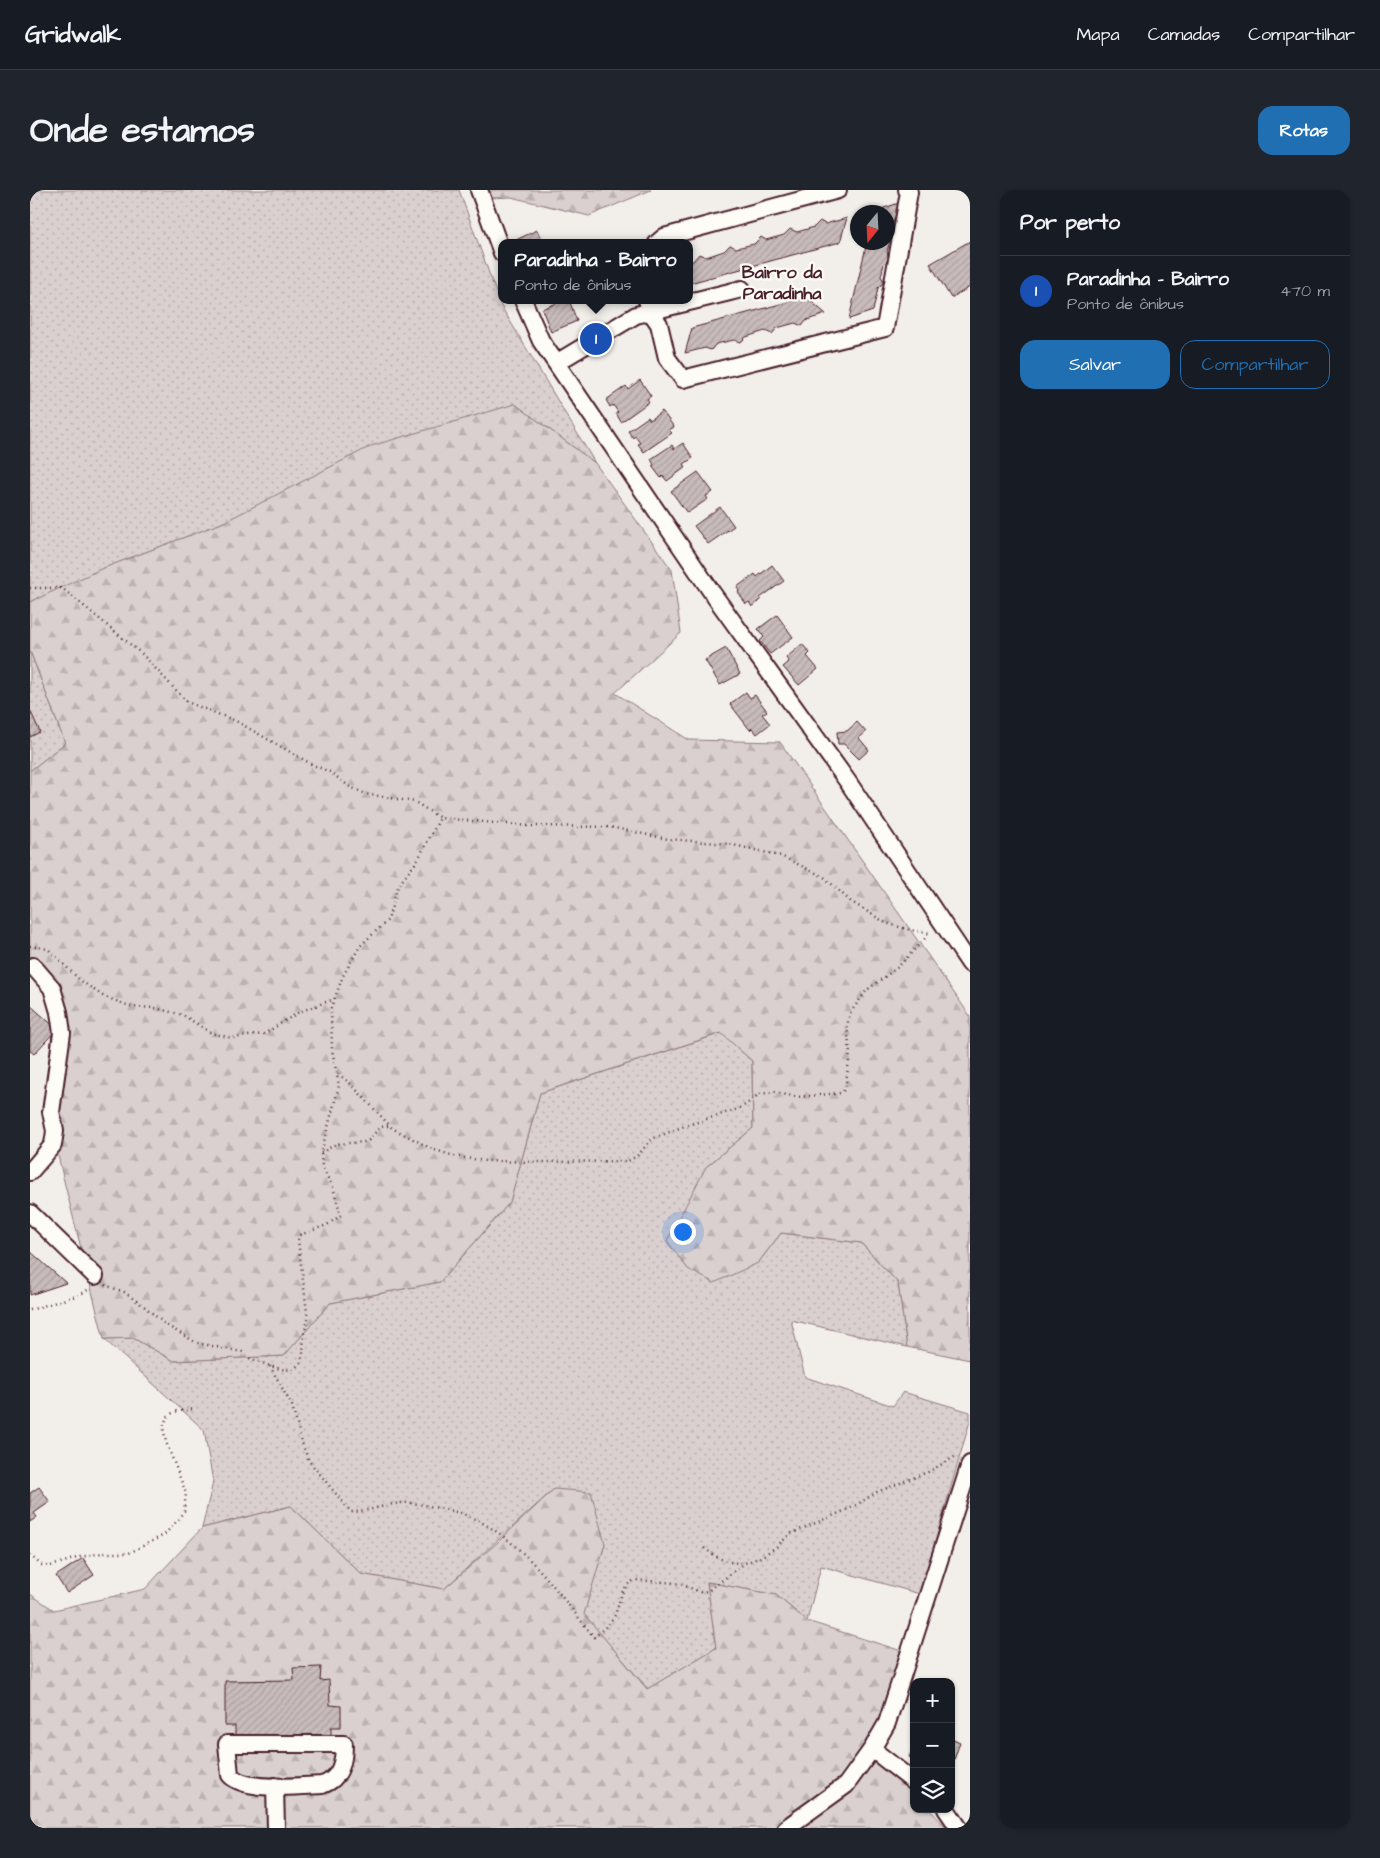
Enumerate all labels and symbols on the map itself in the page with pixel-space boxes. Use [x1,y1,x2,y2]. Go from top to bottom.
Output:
north arrow [850,205,895,250]
district label: Bairro da Paradinha [742,260,823,306]
pin: 1 [580,320,612,358]
your location [670,1219,696,1245]

